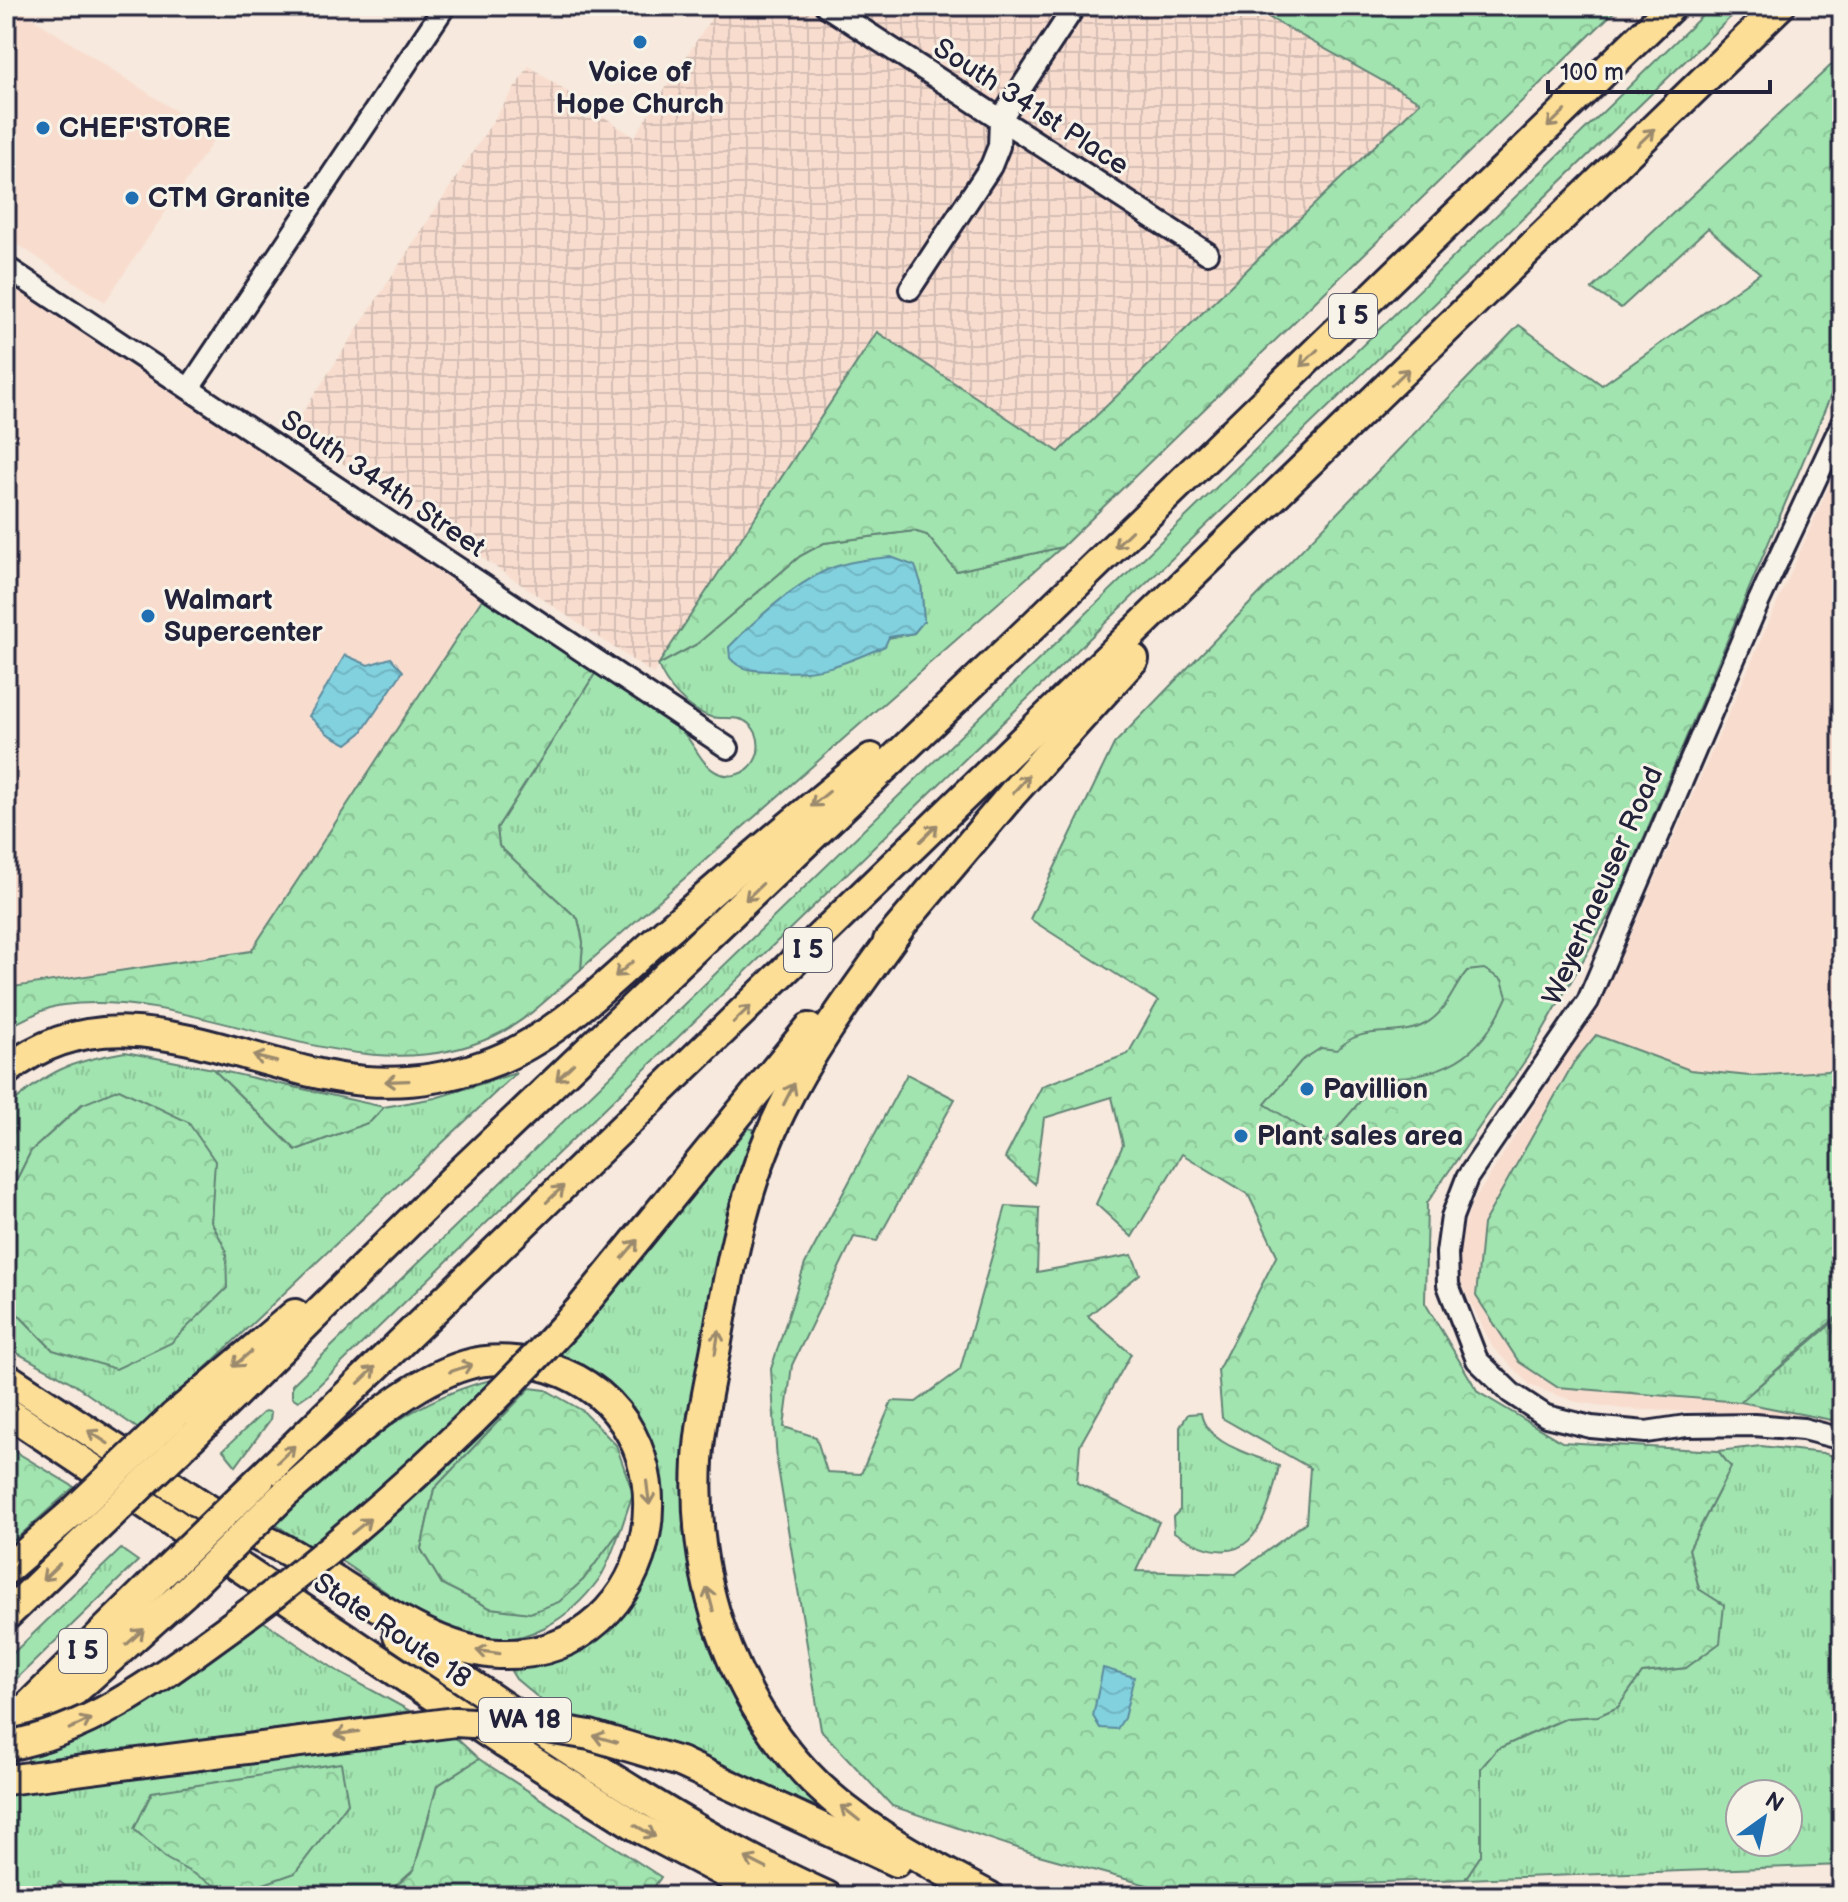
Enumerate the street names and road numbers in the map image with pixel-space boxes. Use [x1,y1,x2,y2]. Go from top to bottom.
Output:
street label: South 341st Place [927,32,1135,182]
road number: I 5 [1329,294,1377,338]
street label: South 344th Street [275,403,492,565]
street label: Weyerhaeuser Road [1536,762,1670,1010]
road number: I 5 [784,928,832,972]
street label: State Route 18 [307,1566,477,1696]
road number: I 5 [59,1629,107,1673]
road number: WA 18 [479,1698,571,1742]

